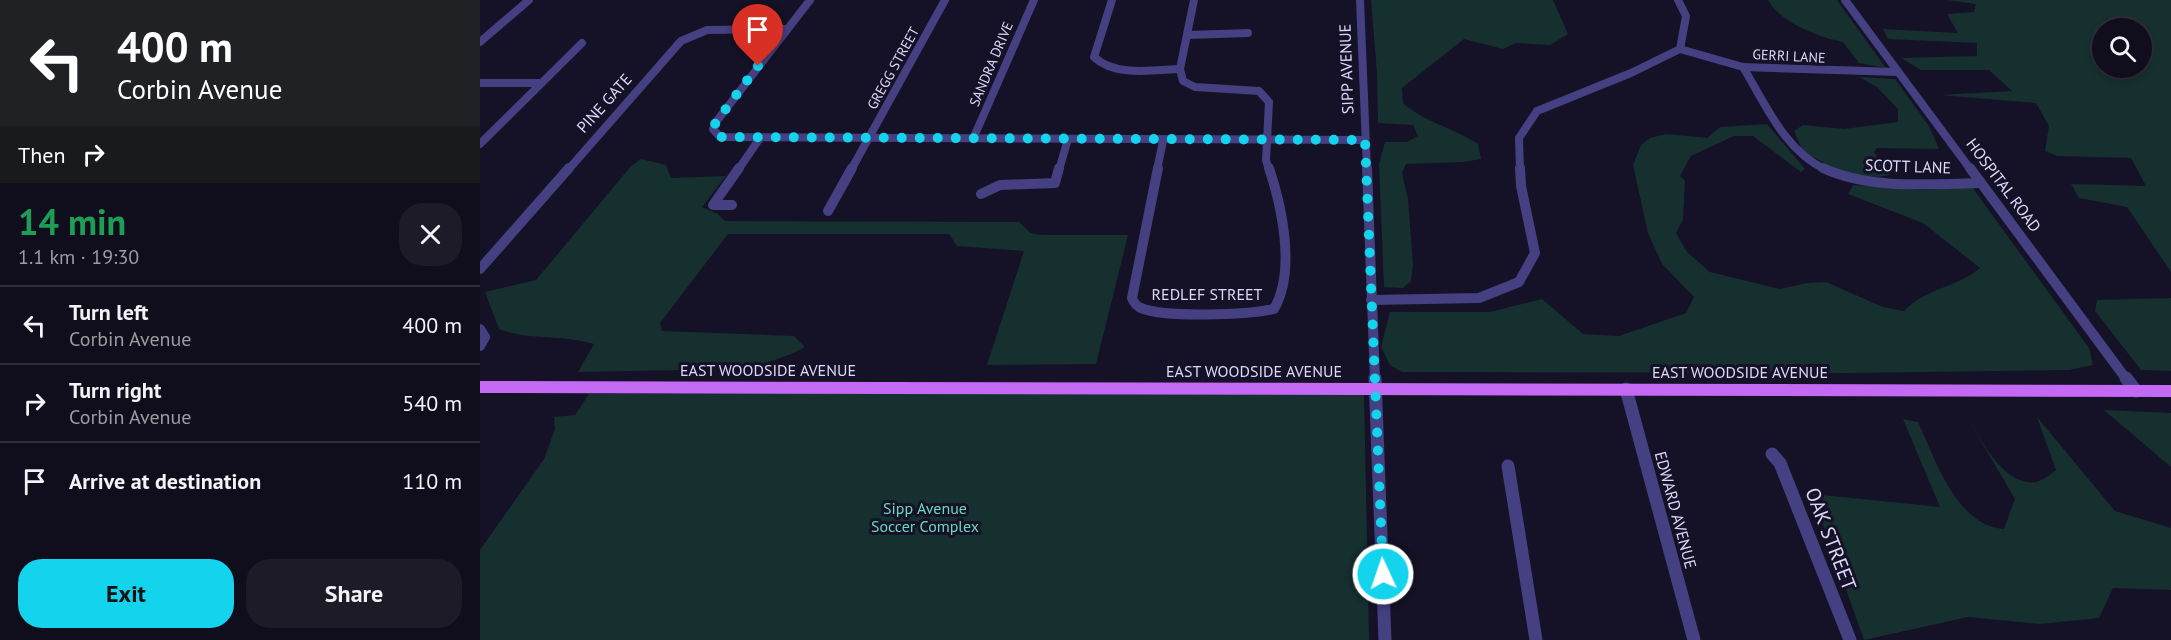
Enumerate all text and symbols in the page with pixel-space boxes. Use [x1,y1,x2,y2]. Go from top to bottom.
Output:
pin [732,4,783,66]
icon: arrive [741,13,774,46]
map controls [2092,18,2152,78]
button: search [2092,18,2152,78]
text: 400 m [117,19,233,74]
street label: SANDRA DRIVE [965,19,1017,109]
street label: GREGG STREET [863,23,923,112]
icon: left [18,24,96,102]
street label: SIPP AVENUE [1334,24,1358,114]
street label: GERRI LANE [1752,45,1826,67]
street label: PINE GATE [572,69,636,137]
text: Corbin Avenue [117,72,282,106]
street label: HOSPITAL ROAD [1962,134,2046,236]
icon: right [77,138,110,171]
text: Then [18,141,65,169]
street label: SCOTT LANE [1865,155,1951,177]
text: 14 min [18,198,126,245]
button: close [399,203,462,266]
text: 1.1 km · 19:30 [18,244,139,270]
street label: REDLEF STREET [1152,284,1263,304]
text: Turn left [69,298,149,326]
icon: left [18,309,51,342]
text: 400 m [402,311,462,339]
text: Corbin Avenue [69,326,192,352]
street label: EAST WOODSIDE AVENUE [680,360,856,380]
street label: EAST WOODSIDE AVENUE [1166,361,1342,381]
street label: EAST WOODSIDE AVENUE [1652,362,1828,382]
text: Turn right [69,376,161,404]
icon: right [18,387,51,420]
text: 540 m [402,389,462,417]
text: Corbin Avenue [69,404,192,430]
street label: EDWARD AVENUE [1651,449,1701,571]
icon: arrive [18,465,51,498]
text: Arrive at destination [69,467,261,495]
text: 110 m [402,467,462,495]
street label: OAK STREET [1800,484,1862,594]
park label: Sipp Avenue Soccer Complex [871,498,979,536]
position arrow [1351,542,1415,606]
button: Exit [18,559,234,628]
button: Share [246,559,462,628]

